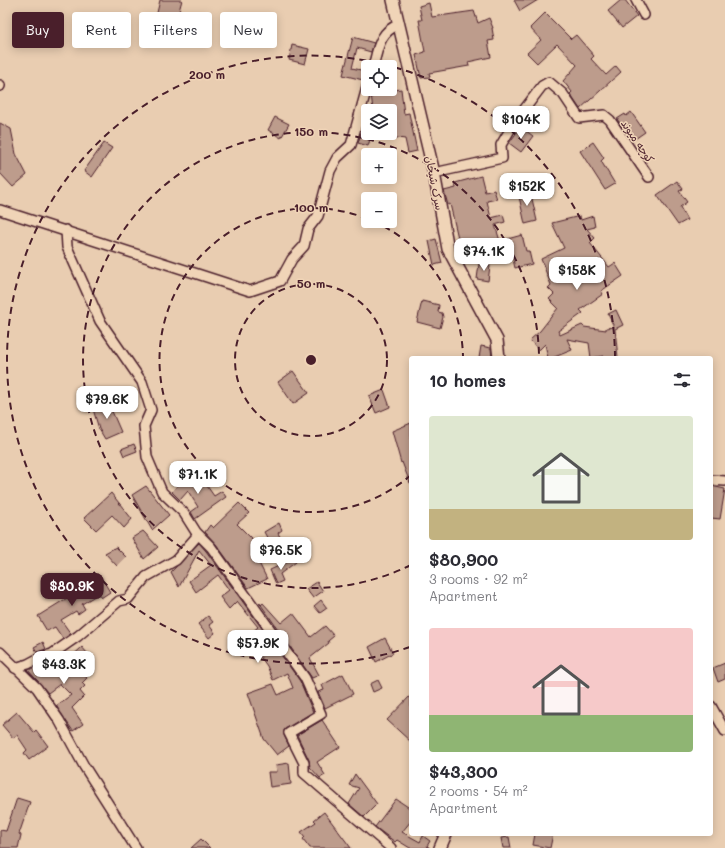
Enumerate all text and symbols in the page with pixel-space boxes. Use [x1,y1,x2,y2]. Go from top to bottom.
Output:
chip: Buy [12,12,64,48]
chip: Rent [72,12,131,48]
chip: Filters [139,12,212,48]
chip: New [220,12,277,48]
map controls [361,60,397,228]
button: locate [361,60,397,96]
text: 200 m [189,66,225,82]
button: layers [361,104,397,140]
pin: $104K [493,106,549,140]
text: $104K [502,110,540,127]
street label: کوچه میوند [617,116,658,166]
text: 150 m [294,123,328,139]
button: + [361,148,397,184]
street label: سرک شیخان [422,154,448,212]
pin: $152K [499,173,555,207]
text: $152K [508,177,546,194]
button: − [361,192,397,228]
text: 100 m [294,199,328,215]
pin: $74.1K [451,238,517,272]
text: $74.1K [463,242,505,259]
pin: $158K [549,257,605,291]
text: $158K [558,261,596,278]
text: 50 m [297,275,325,291]
centre of rings [304,353,318,367]
text: 10 homes [429,369,506,391]
icon: filters [671,369,693,391]
pin: $79.6K [74,386,140,420]
text: $79.6K [85,390,129,407]
icon: home [525,442,597,514]
pin: $71.1K [165,461,231,495]
text: $71.1K [178,465,218,482]
pin: $76.5K [248,537,314,571]
text: $76.5K [259,541,303,558]
text: $80,900 [429,548,498,570]
text: 3 rooms · 92 m² [429,570,528,587]
pin: $80.9K [39,573,105,607]
text: $80.9K [50,577,94,594]
text: Apartment [429,587,498,604]
pin: $57.9K [225,630,291,664]
text: $57.9K [236,634,280,651]
pin: $43.3K [31,651,97,685]
icon: home [525,654,597,726]
text: $43.3K [42,655,86,672]
text: $43,300 [429,760,498,782]
text: 2 rooms · 54 m² [429,782,528,799]
text: Apartment [429,799,498,816]

